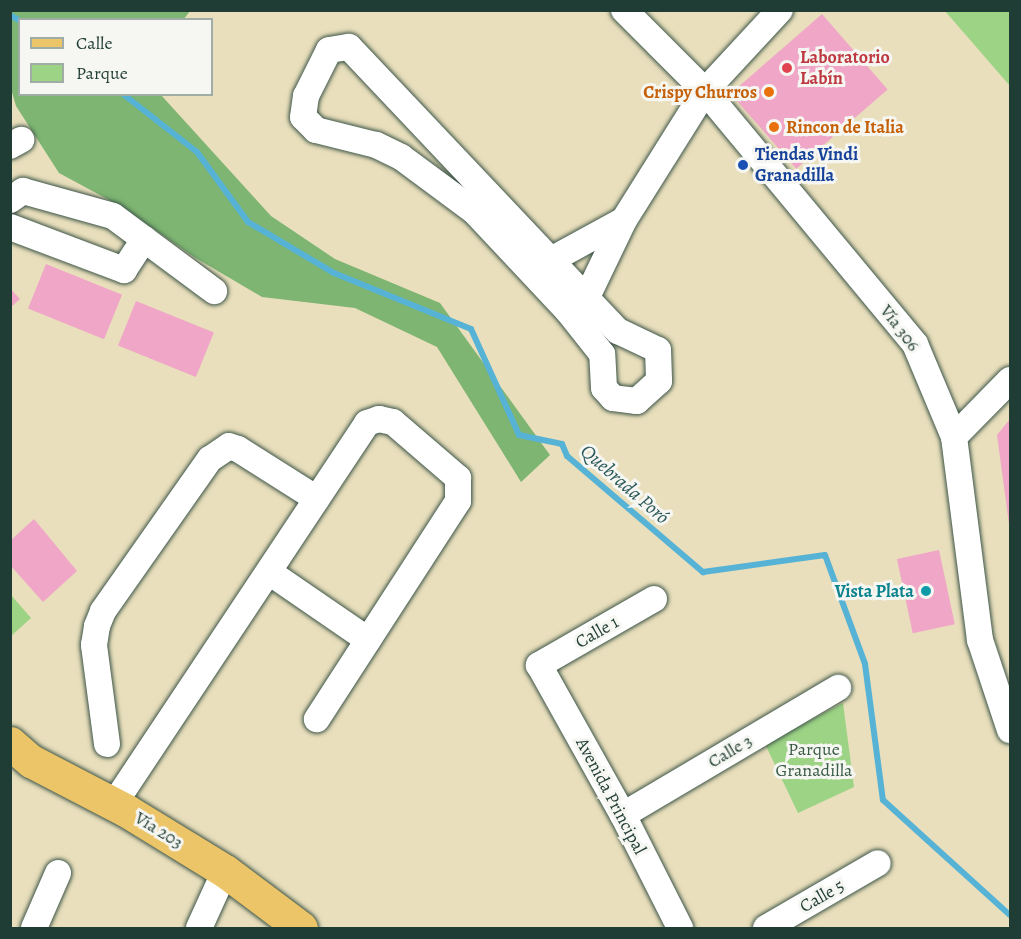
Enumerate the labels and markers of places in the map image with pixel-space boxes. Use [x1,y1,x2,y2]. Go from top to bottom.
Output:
place label: Laboratorio Labín [800,47,890,90]
marker: Laboratorio Labín [778,59,796,77]
place label: Crispy Churros [643,81,757,103]
marker: Crispy Churros [762,85,776,99]
place label: Rincon de Italia [786,116,904,138]
marker: Rincon de Italia [767,120,781,134]
place label: Tiendas Vindi Granadilla [755,144,858,186]
marker: Tiendas Vindi Granadilla [736,158,750,172]
place label: Vista Plata [835,580,914,602]
marker: Vista Plata [919,584,933,598]

